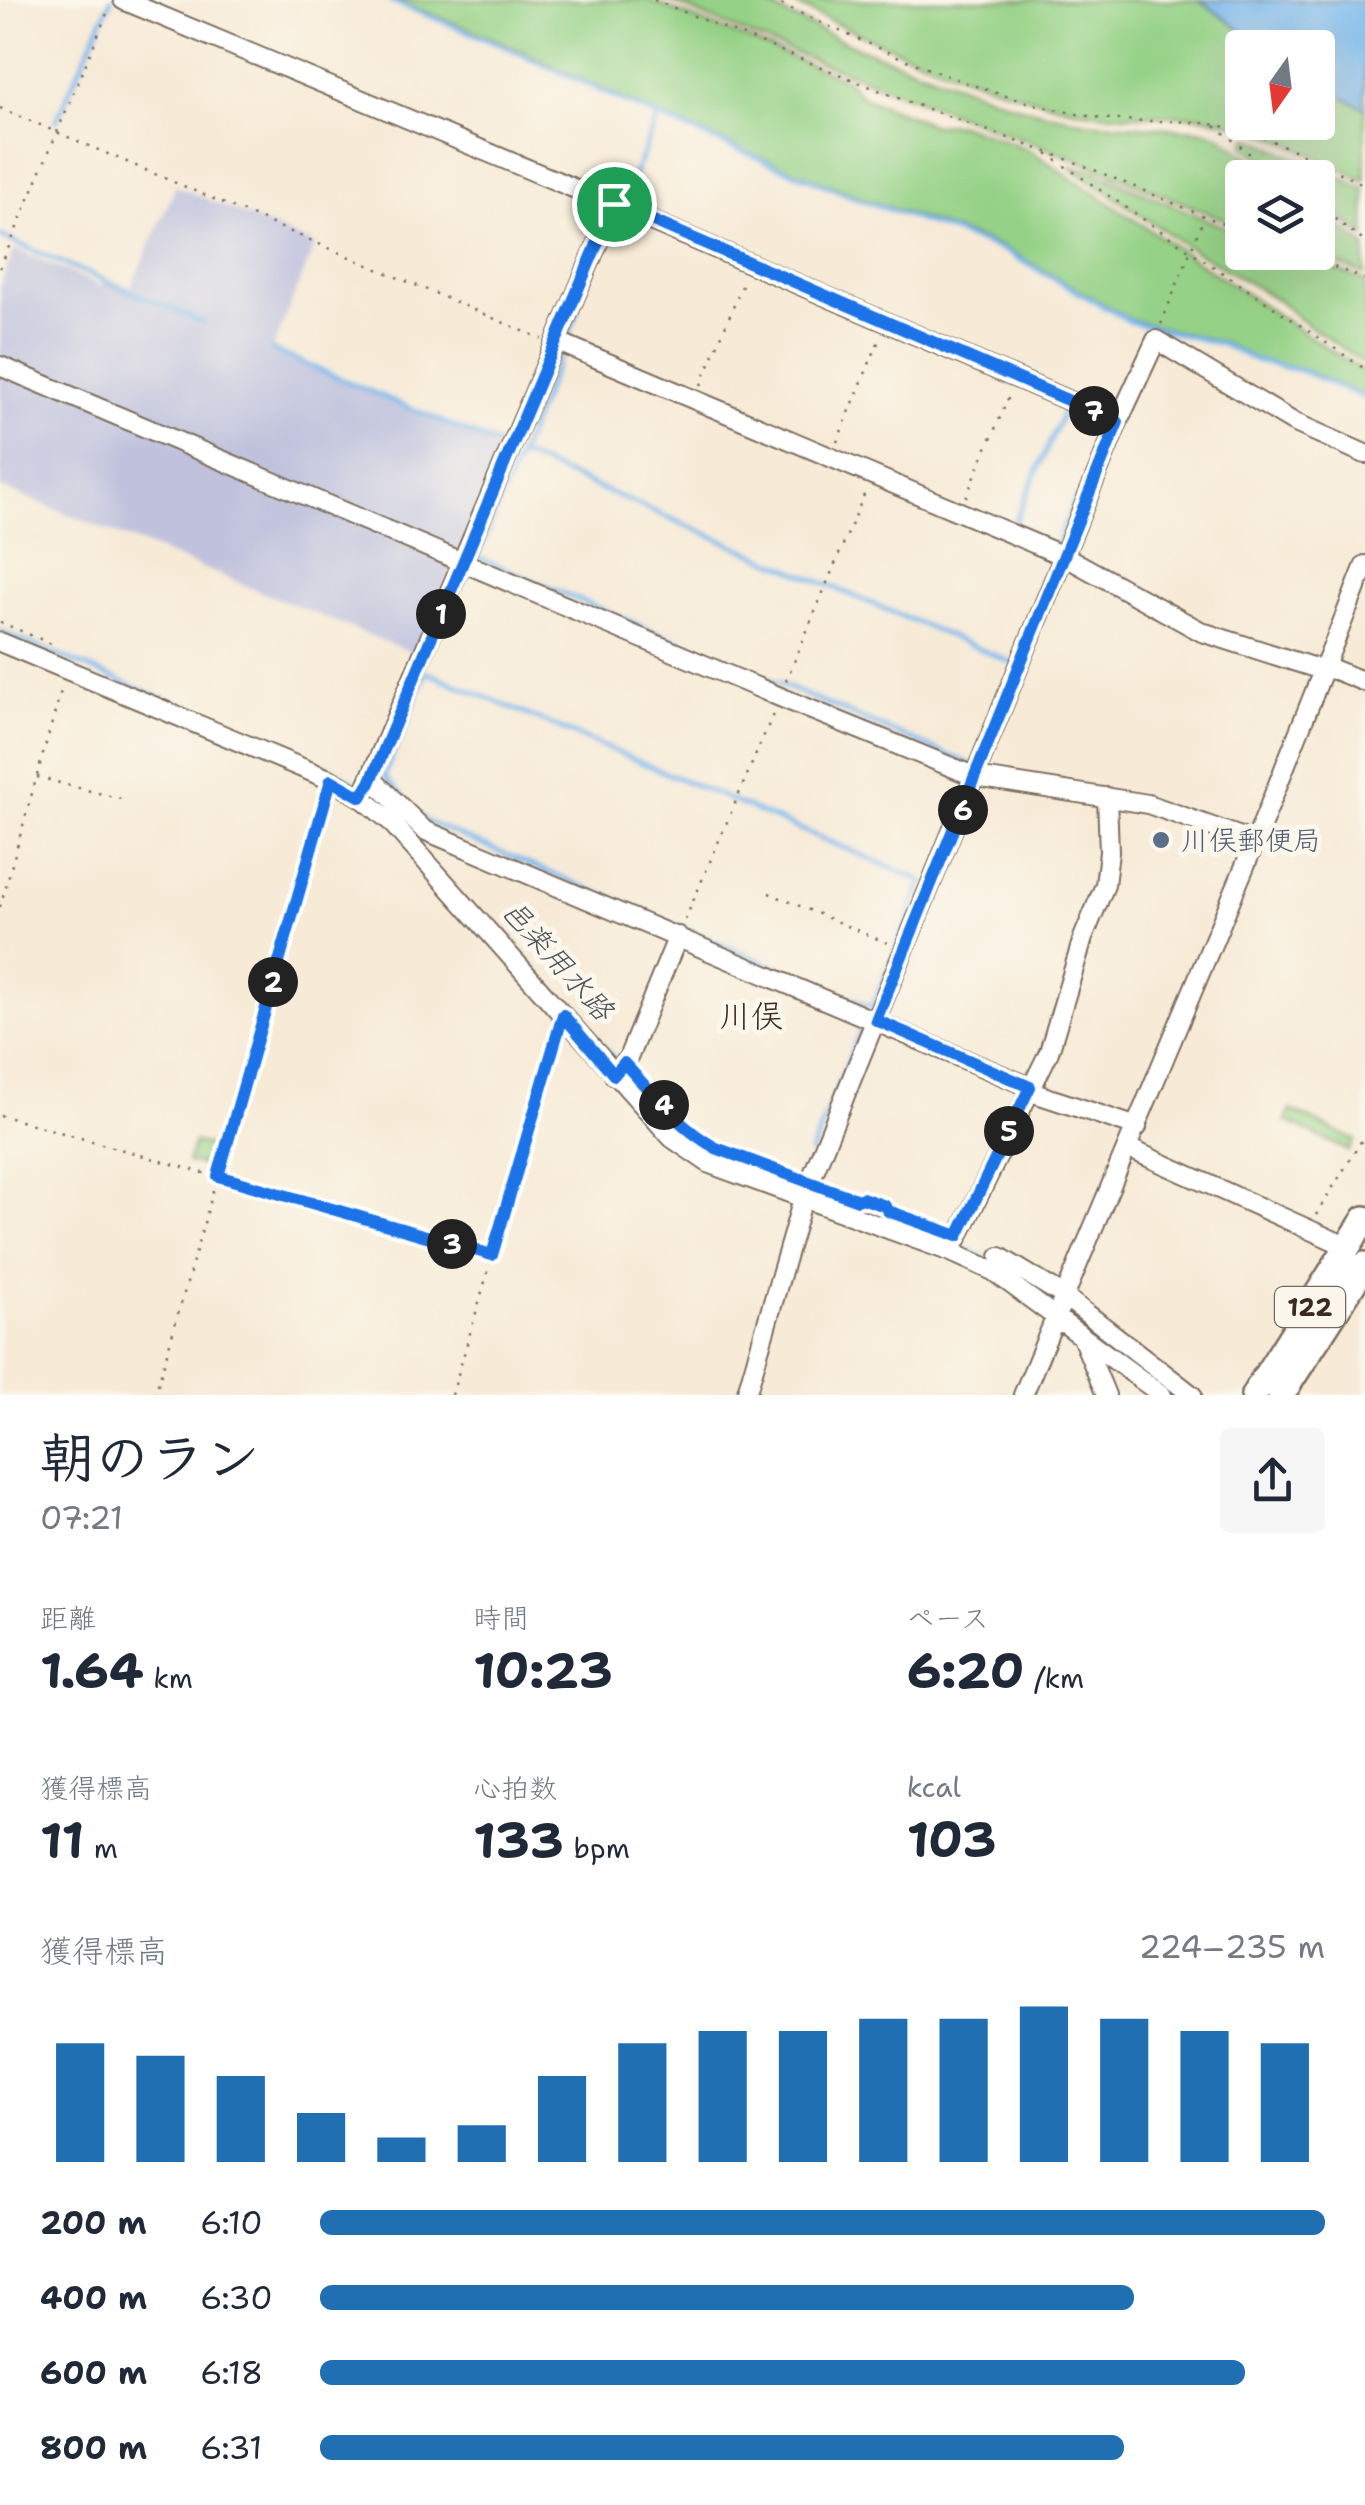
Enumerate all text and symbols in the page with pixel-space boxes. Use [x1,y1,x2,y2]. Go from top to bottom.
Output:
north arrow [1225,30,1335,140]
map controls [1225,30,1335,270]
button: layers [1225,160,1335,270]
pin [572,162,657,247]
icon: arrive [587,177,642,232]
pin: 7 [1069,386,1119,436]
text: 7 [1084,392,1104,430]
pin: 1 [416,589,466,639]
text: 1 [435,595,447,633]
pin: 6 [938,785,988,835]
text: 6 [953,791,973,829]
place label: 川俣郵便局 [1181,821,1321,859]
marker: 川俣郵便局 [1150,829,1172,851]
water label: 邑楽用水路 [493,891,625,1031]
pin: 2 [248,957,298,1007]
text: 2 [263,963,283,1001]
district label: 川俣 [719,994,783,1037]
pin: 4 [639,1080,689,1130]
text: 4 [654,1086,674,1124]
pin: 5 [984,1106,1034,1156]
text: 5 [1000,1112,1018,1150]
pin: 3 [427,1219,477,1269]
text: 3 [442,1225,462,1263]
road number: 122 [1275,1287,1345,1327]
text: 朝のラン [40,1421,260,1495]
button: share [1220,1428,1325,1533]
text: 07:21 [40,1496,123,1539]
text: 距離 [40,1599,96,1637]
text: 時間 [473,1599,529,1637]
text: ペース [907,1599,989,1637]
text: 1.64 [40,1637,144,1704]
text: 10:23 [473,1637,613,1704]
text: 6:20 [907,1637,1025,1704]
text: km [144,1659,193,1697]
text: /km [1025,1659,1084,1697]
text: kcal [907,1768,961,1806]
text: 獲得標高 [40,1769,152,1807]
text: 心拍数 [473,1769,557,1807]
text: 103 [907,1806,997,1873]
text: 11 [40,1807,84,1874]
text: 133 [473,1807,564,1874]
text: m [84,1829,118,1867]
text: bpm [564,1829,630,1867]
text: 224–235 m [1139,1925,1325,1968]
text: 獲得標高 [40,1929,168,1972]
text: 200 m [40,2201,147,2244]
text: 6:10 [200,2201,263,2244]
text: 400 m [40,2276,147,2319]
text: 6:30 [200,2276,273,2319]
text: 600 m [40,2351,147,2394]
text: 6:18 [200,2351,263,2394]
text: 800 m [40,2426,147,2469]
text: 6:31 [200,2426,262,2469]

